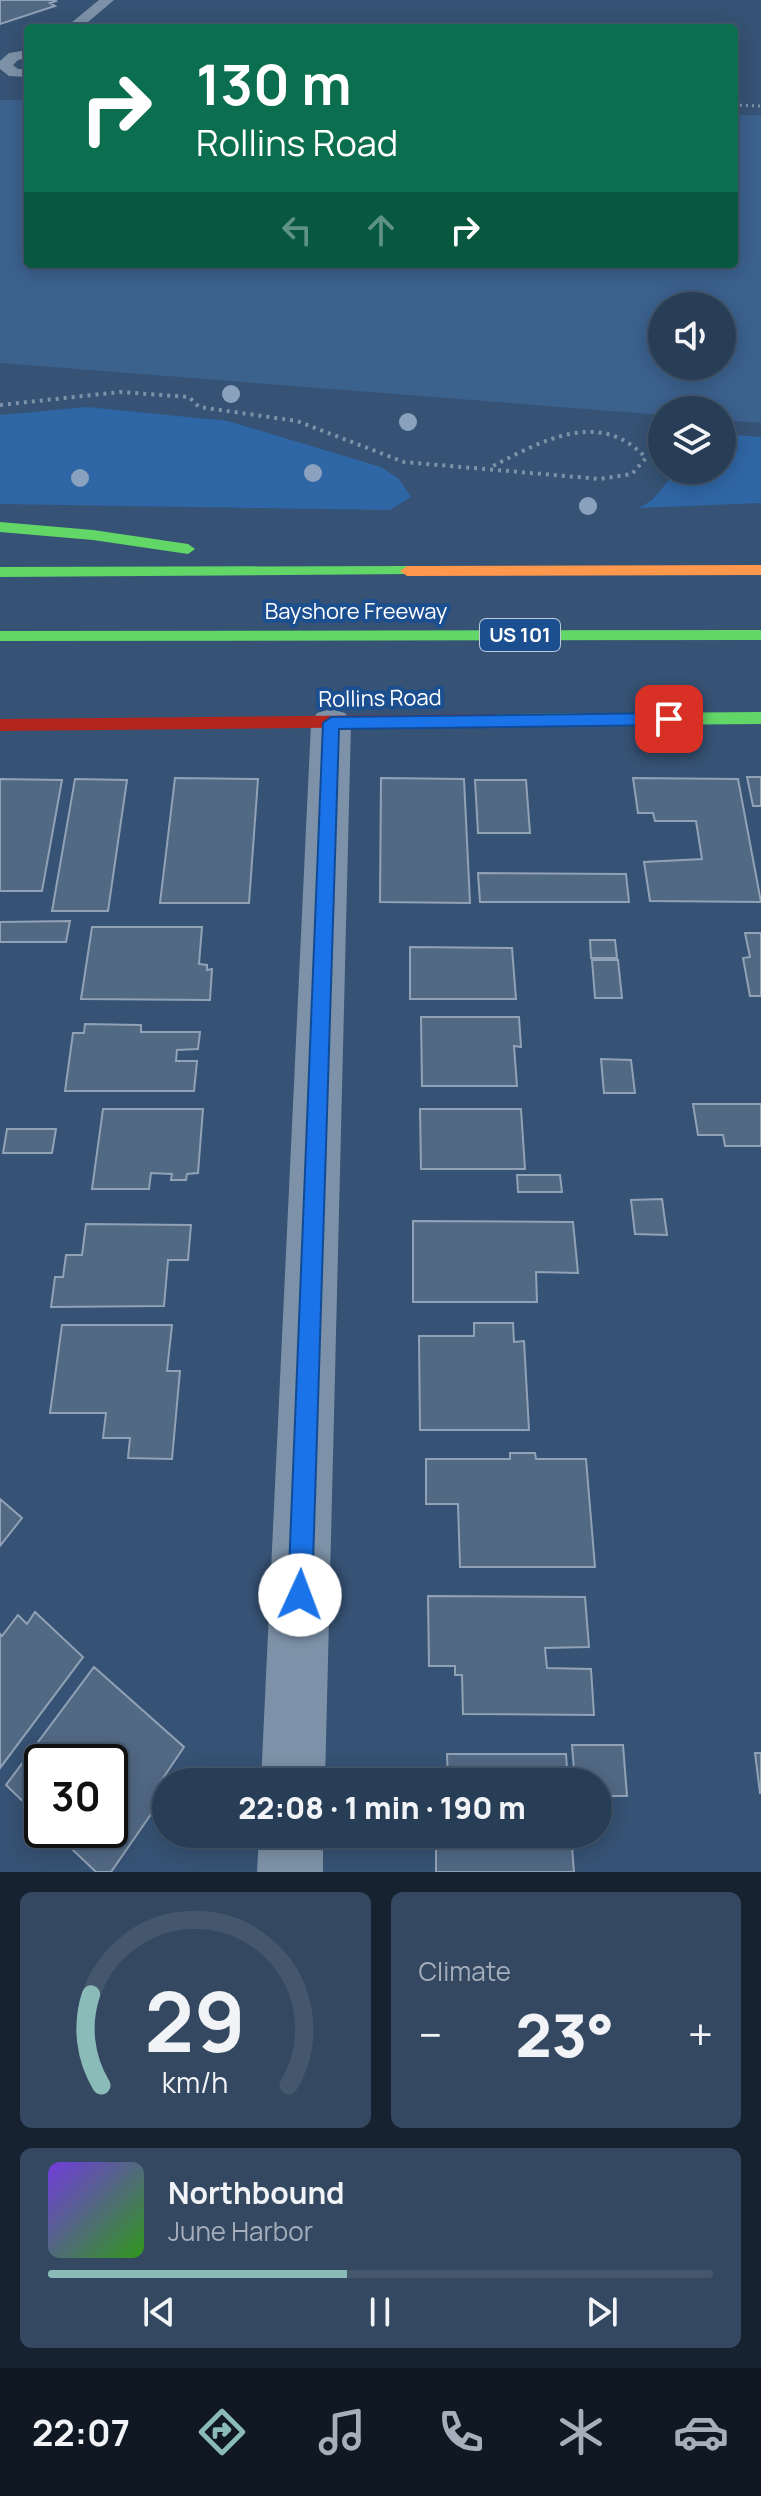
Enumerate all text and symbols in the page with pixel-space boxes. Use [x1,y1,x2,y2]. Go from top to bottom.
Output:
text: 130 m [196,45,352,122]
icon: right [64,56,168,160]
text: Rollins Road [196,118,398,167]
icon: left [275,208,319,252]
icon: ahead [359,208,403,252]
icon: right [443,208,487,252]
map controls [648,292,736,484]
button: sound [648,292,736,380]
button: layers [648,396,736,484]
street label: Bayshore Freeway [265,596,448,626]
road number: US 101 [480,619,560,651]
street label: Rollins Road [318,682,442,714]
pin [635,685,703,753]
icon: arrive [647,697,691,741]
position arrow [258,1553,342,1637]
speed limit sign: 30 [24,1744,128,1848]
text: 22:08 · 1 min · 190 m [238,1787,526,1828]
text: Climate [419,1953,511,1989]
text: 29 [145,1963,246,2077]
text: 23° [516,1993,614,2075]
text: − [419,2004,442,2064]
text: + [688,2004,713,2064]
text: km/h [162,2063,228,2102]
text: Northbound [168,2172,345,2213]
text: June Harbor [168,2213,313,2249]
icon: previous [137,2290,181,2334]
icon: pause [358,2290,402,2334]
icon: next [580,2290,624,2334]
icon: directions [194,2404,250,2460]
icon: music [314,2404,370,2460]
icon: phone [433,2404,489,2460]
icon: climate [553,2404,609,2460]
icon: car [673,2404,729,2460]
text: 22:07 [32,2408,130,2457]

